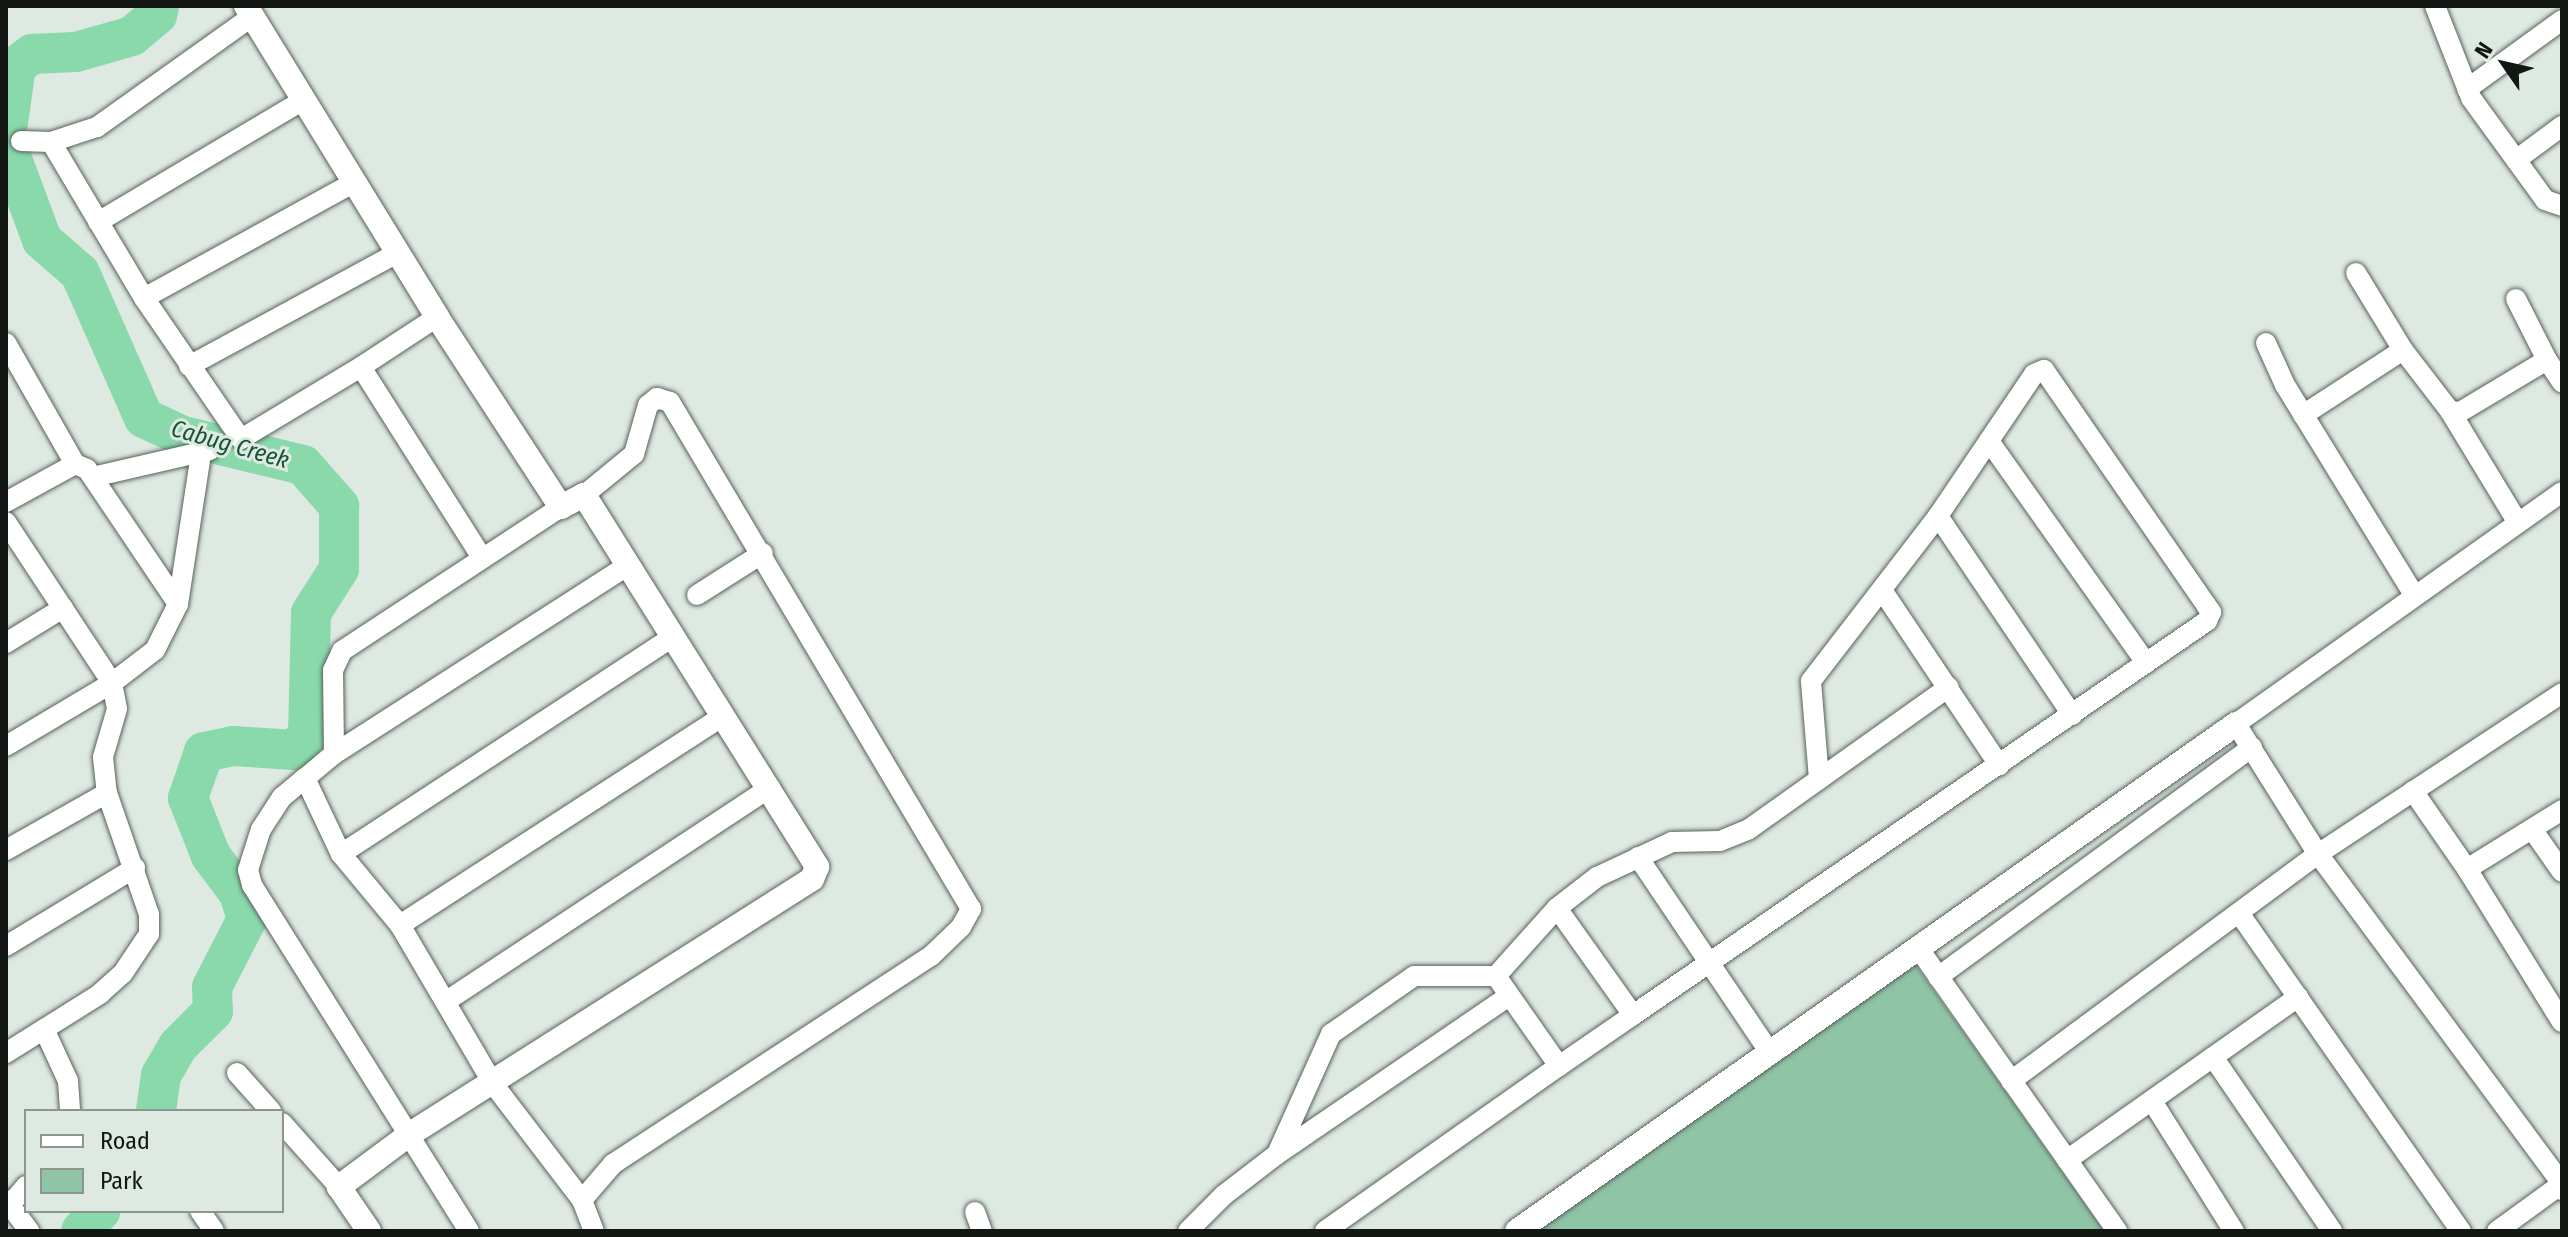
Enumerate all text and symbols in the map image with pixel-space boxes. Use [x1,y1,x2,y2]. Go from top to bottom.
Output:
north arrow [2464,24,2544,104]
text: N [2469,37,2499,63]
water label: Cabug Creek [168,414,292,476]
legend [24,1109,284,1213]
text: Road [100,1127,150,1155]
text: Park [100,1167,143,1195]

